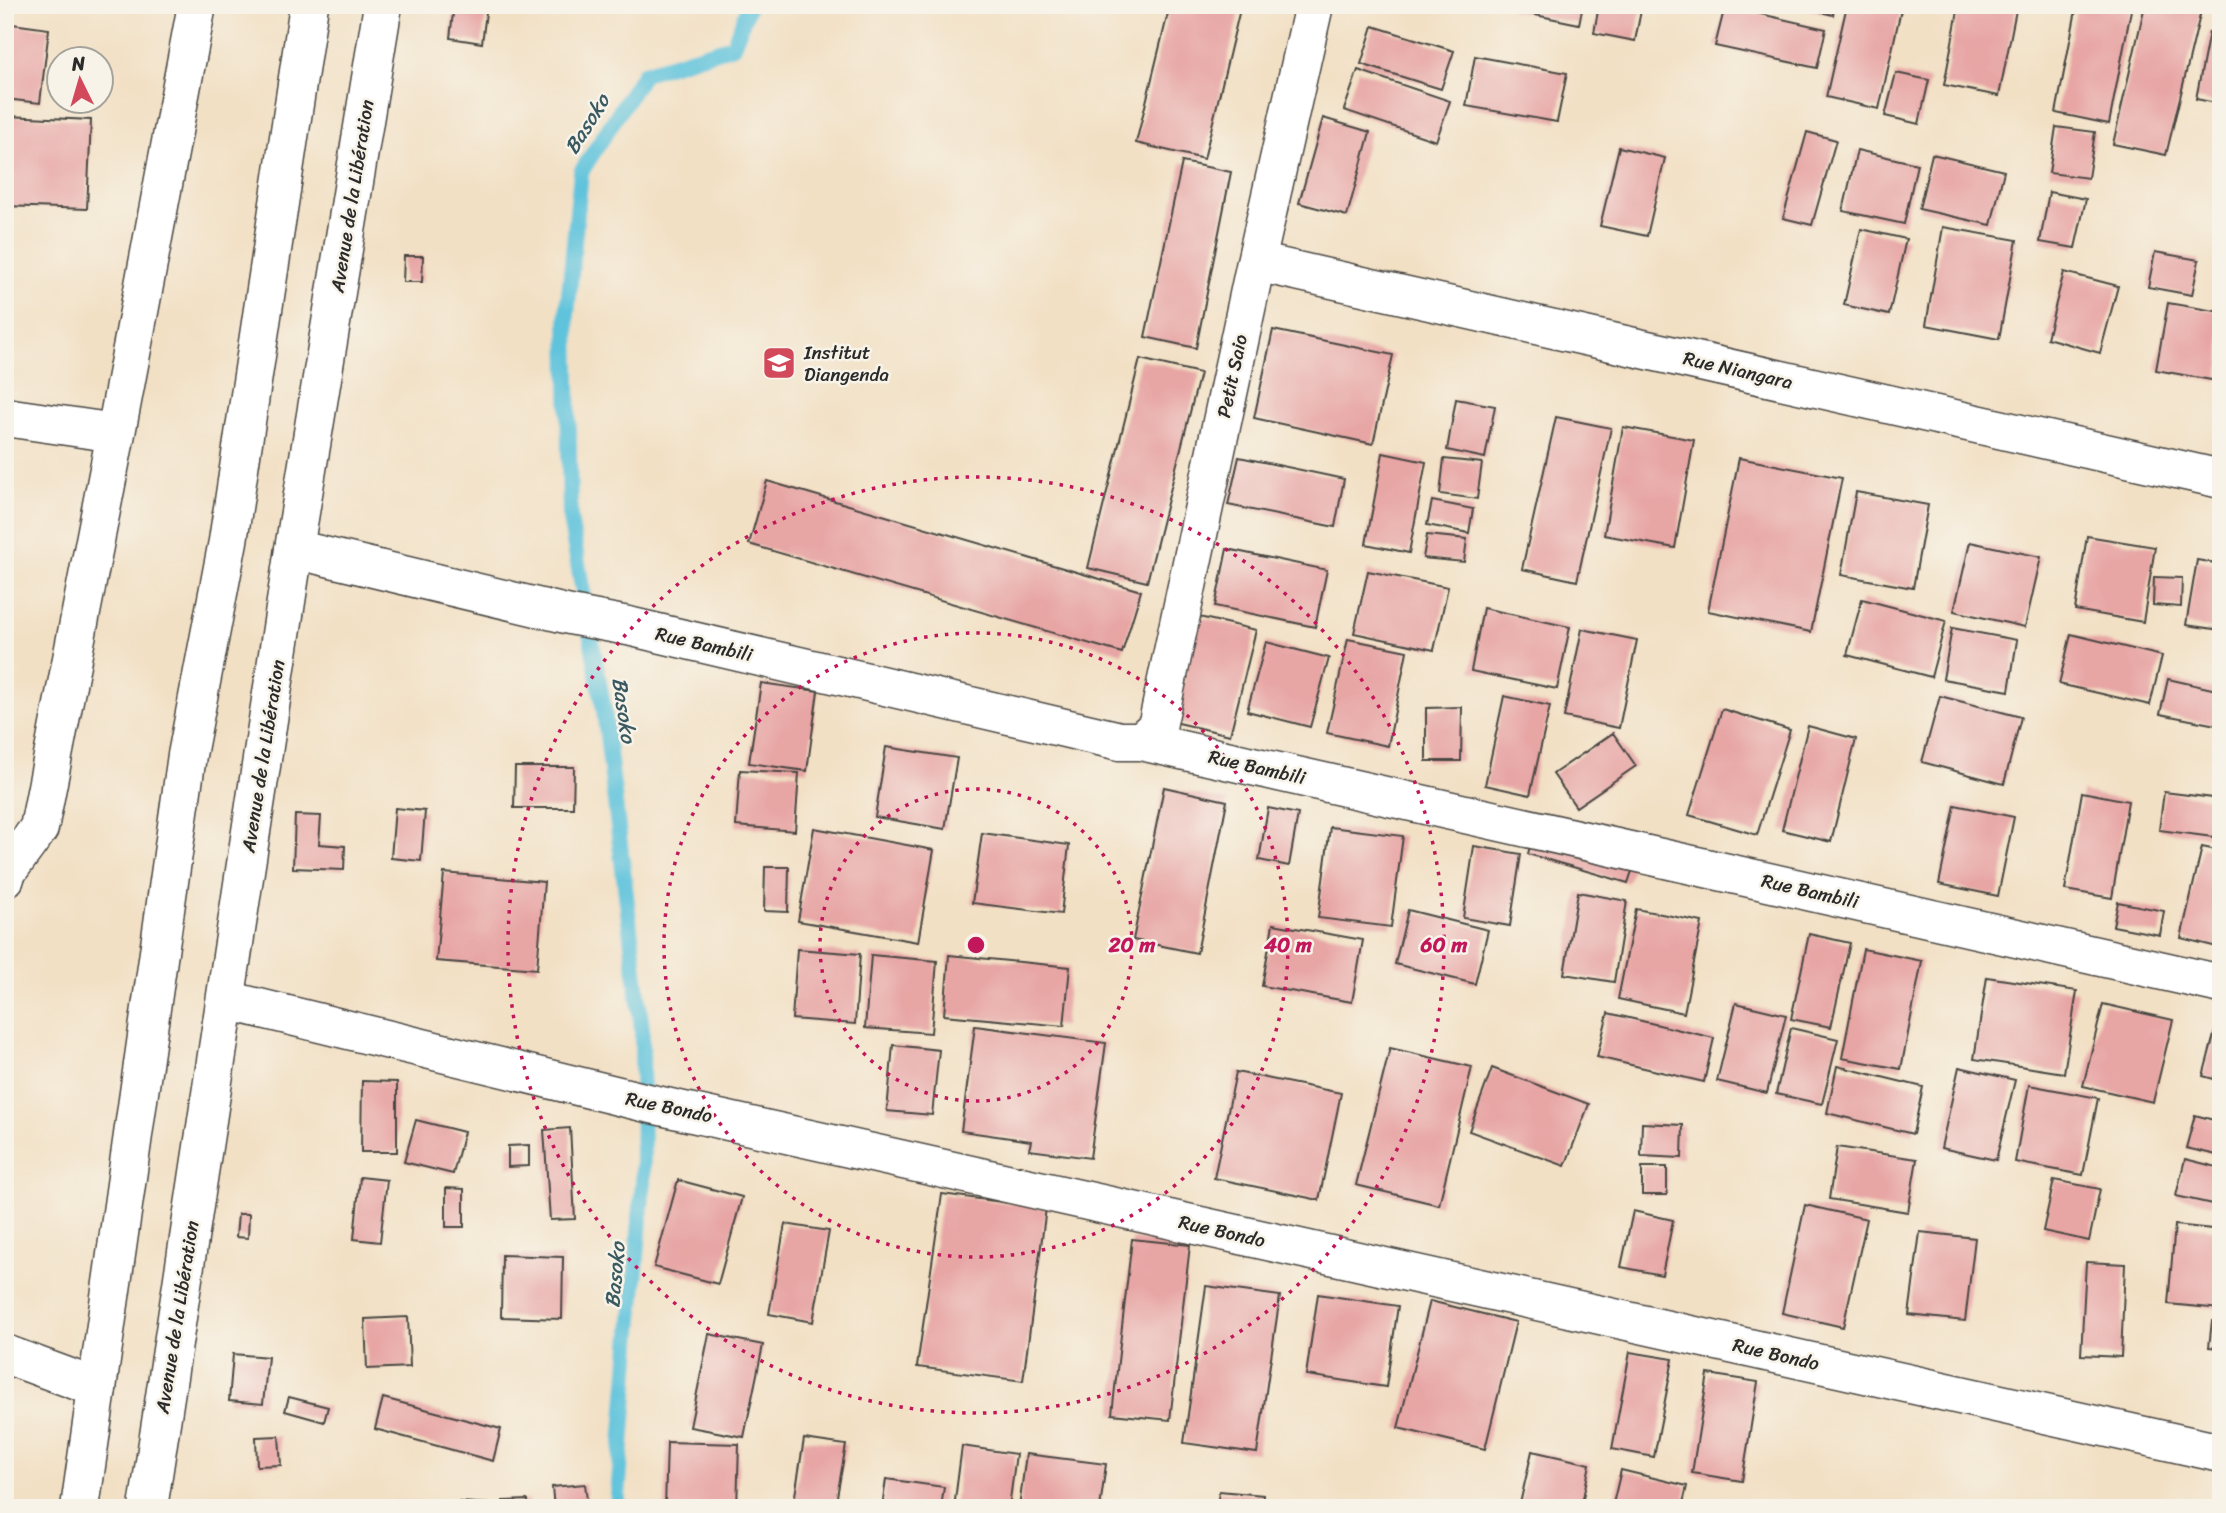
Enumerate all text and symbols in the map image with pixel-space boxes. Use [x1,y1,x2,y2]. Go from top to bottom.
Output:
north arrow [46,46,116,116]
text: N [70,46,87,81]
water label: Basoko [553,85,621,162]
street label: Avenue de la Libération [320,97,384,296]
street label: Petit Saio [1207,331,1257,421]
place label: Institut Diangenda [803,336,889,391]
street label: Rue Niangara [1680,341,1796,399]
school or university icon: Institut Diangenda [760,344,798,382]
street label: Rue Bambili [652,617,757,671]
street label: Avenue de la Libération [231,657,295,856]
water label: Basoko [601,675,648,747]
street label: Rue Bambili [1205,740,1310,794]
street label: Rue Bambili [1758,864,1863,918]
text: 20 m [1108,926,1156,964]
text: 40 m [1263,926,1313,964]
text: 60 m [1420,926,1468,964]
centre of rings [964,933,988,957]
street label: Rue Bondo [623,1082,716,1132]
street label: Rue Bondo [1175,1205,1269,1257]
street label: Avenue de la Libération [145,1218,209,1417]
water label: Basoko [593,1239,637,1309]
street label: Rue Bondo [1729,1328,1823,1380]

